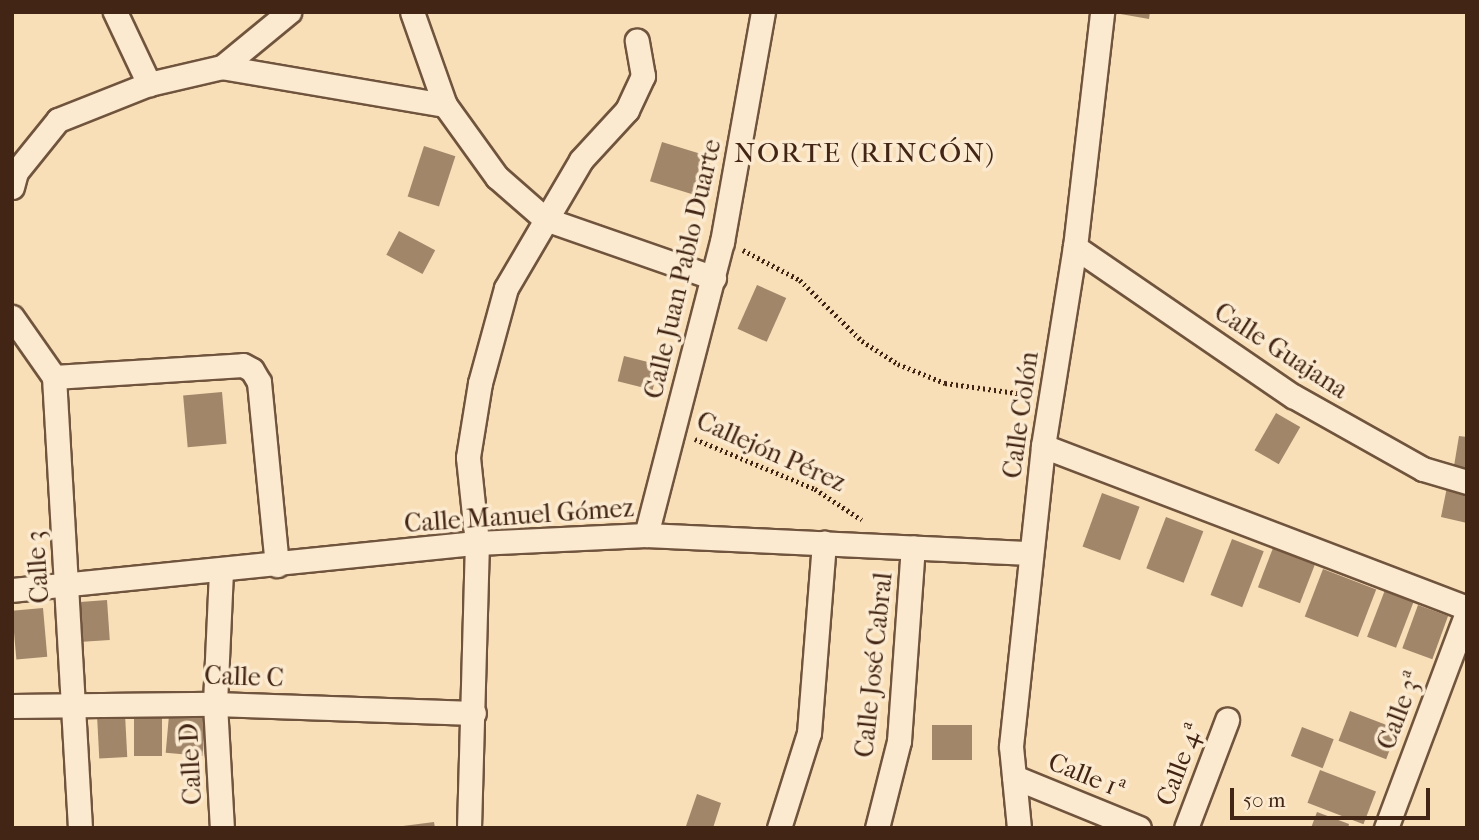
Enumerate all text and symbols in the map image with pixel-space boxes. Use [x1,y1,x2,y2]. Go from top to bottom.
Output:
street label: Calle Juan Pablo Duarte [638,136,728,402]
district label: NORTE (RINCÓN) [736,136,994,170]
street label: Calle Guajana [1208,296,1354,406]
street label: Calle Colón [997,350,1045,480]
street label: Callejón Pérez [692,405,850,499]
street label: Calle Manuel Gómez [403,492,635,540]
street label: Calle 3 [20,530,56,604]
street label: Calle José Cabral [849,571,899,759]
street label: Calle C [204,660,284,694]
street label: Calle 3ª [1371,666,1429,754]
street label: Calle 4ª [1150,718,1210,810]
street label: Calle D [173,722,209,806]
street label: Calle 1ª [1044,746,1130,806]
scale bar [1234,774,1434,818]
text: 50 m [1243,788,1286,812]

